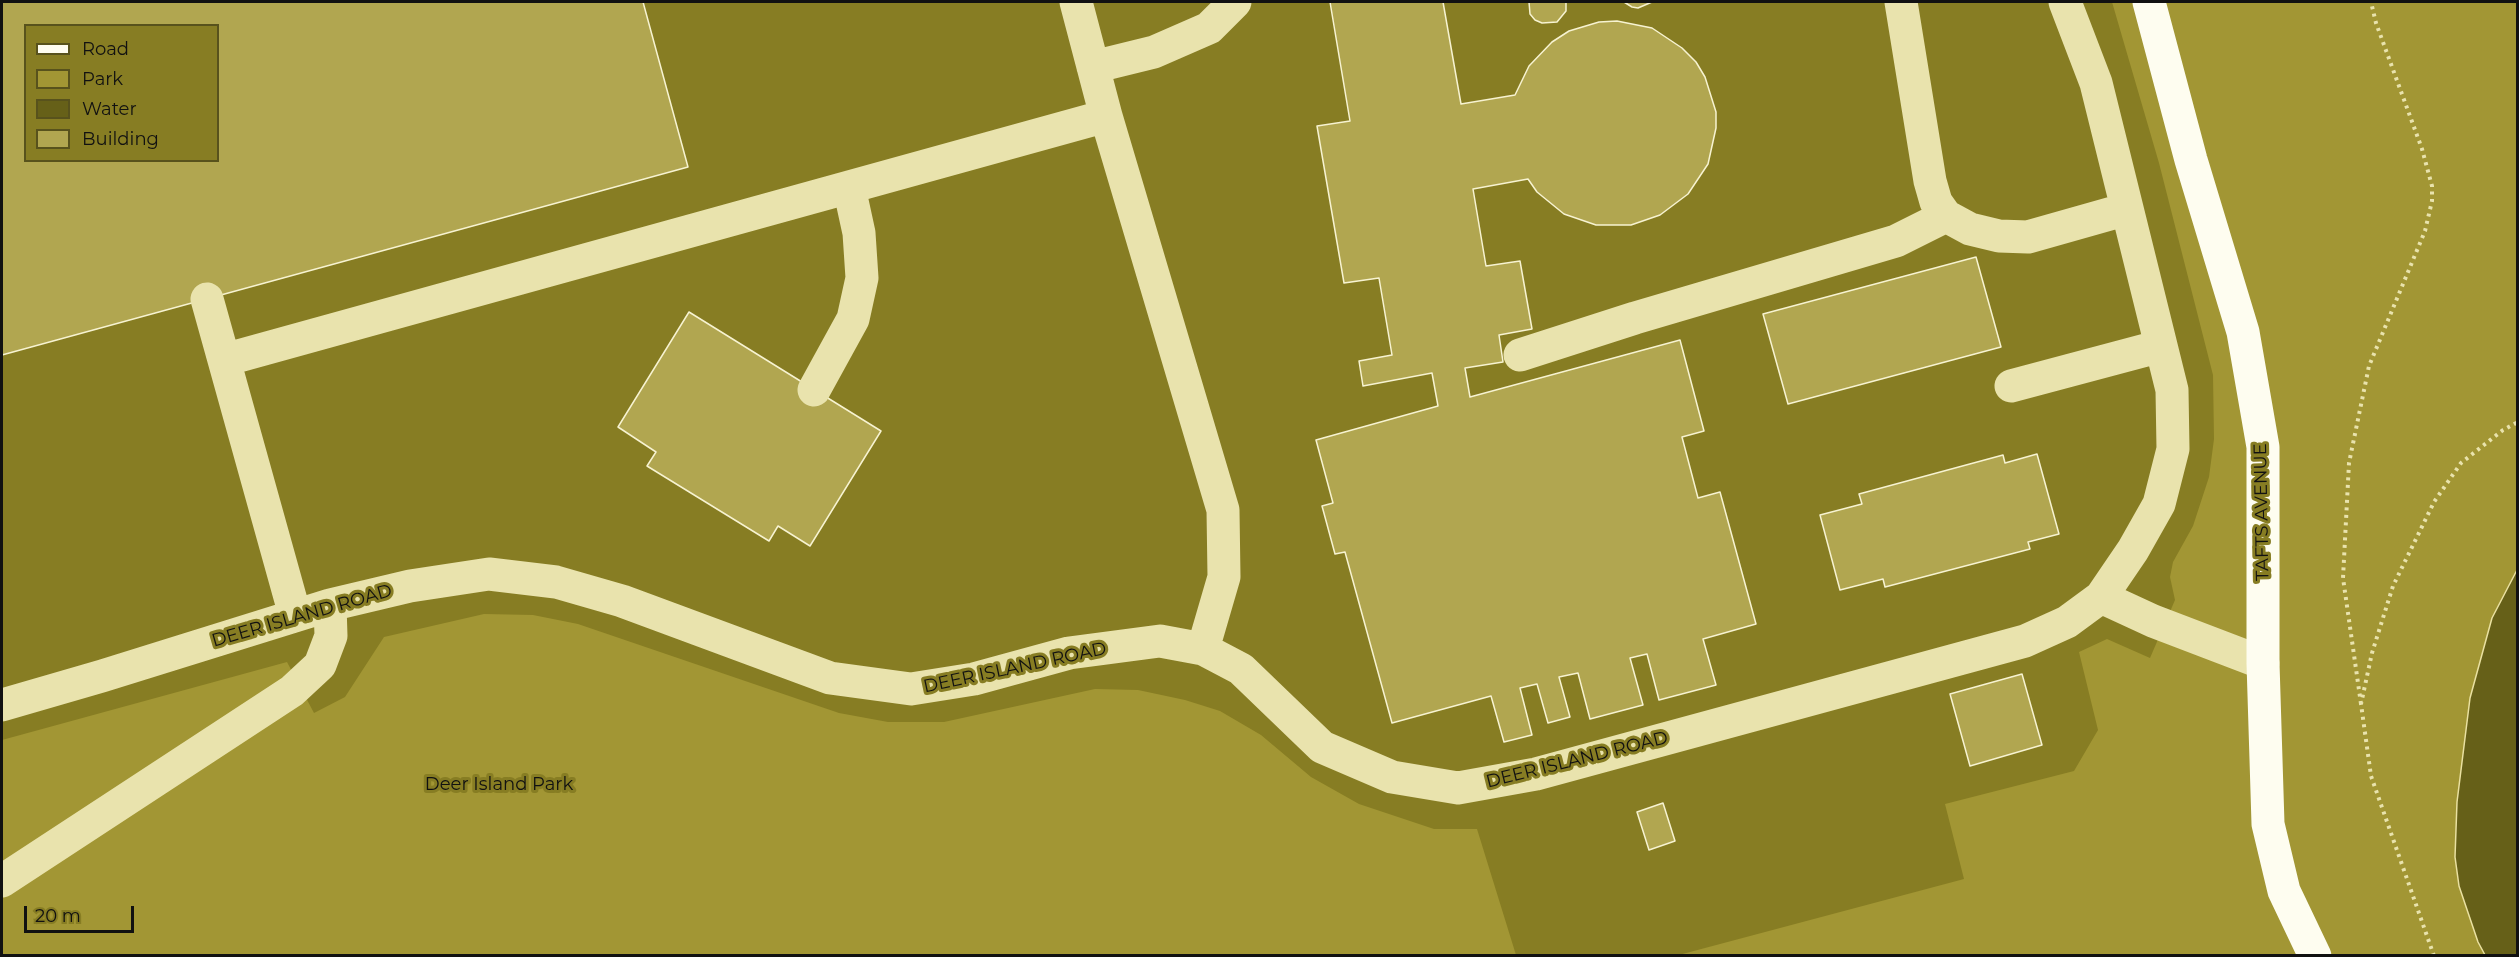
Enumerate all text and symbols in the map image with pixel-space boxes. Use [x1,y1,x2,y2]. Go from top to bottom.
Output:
legend [24,24,219,162]
text: Road [82,38,129,60]
text: Park [82,68,123,90]
text: Water [82,98,137,120]
text: Building [82,128,159,150]
street label: TAFTS AVENUE [2250,443,2274,581]
street label: DEER ISLAND ROAD [209,580,395,652]
street label: DEER ISLAND ROAD [921,638,1109,698]
street label: DEER ISLAND ROAD [1484,727,1670,793]
park label: Deer Island Park [425,774,573,796]
scale bar [27,894,136,932]
text: 20 m [35,905,81,927]

